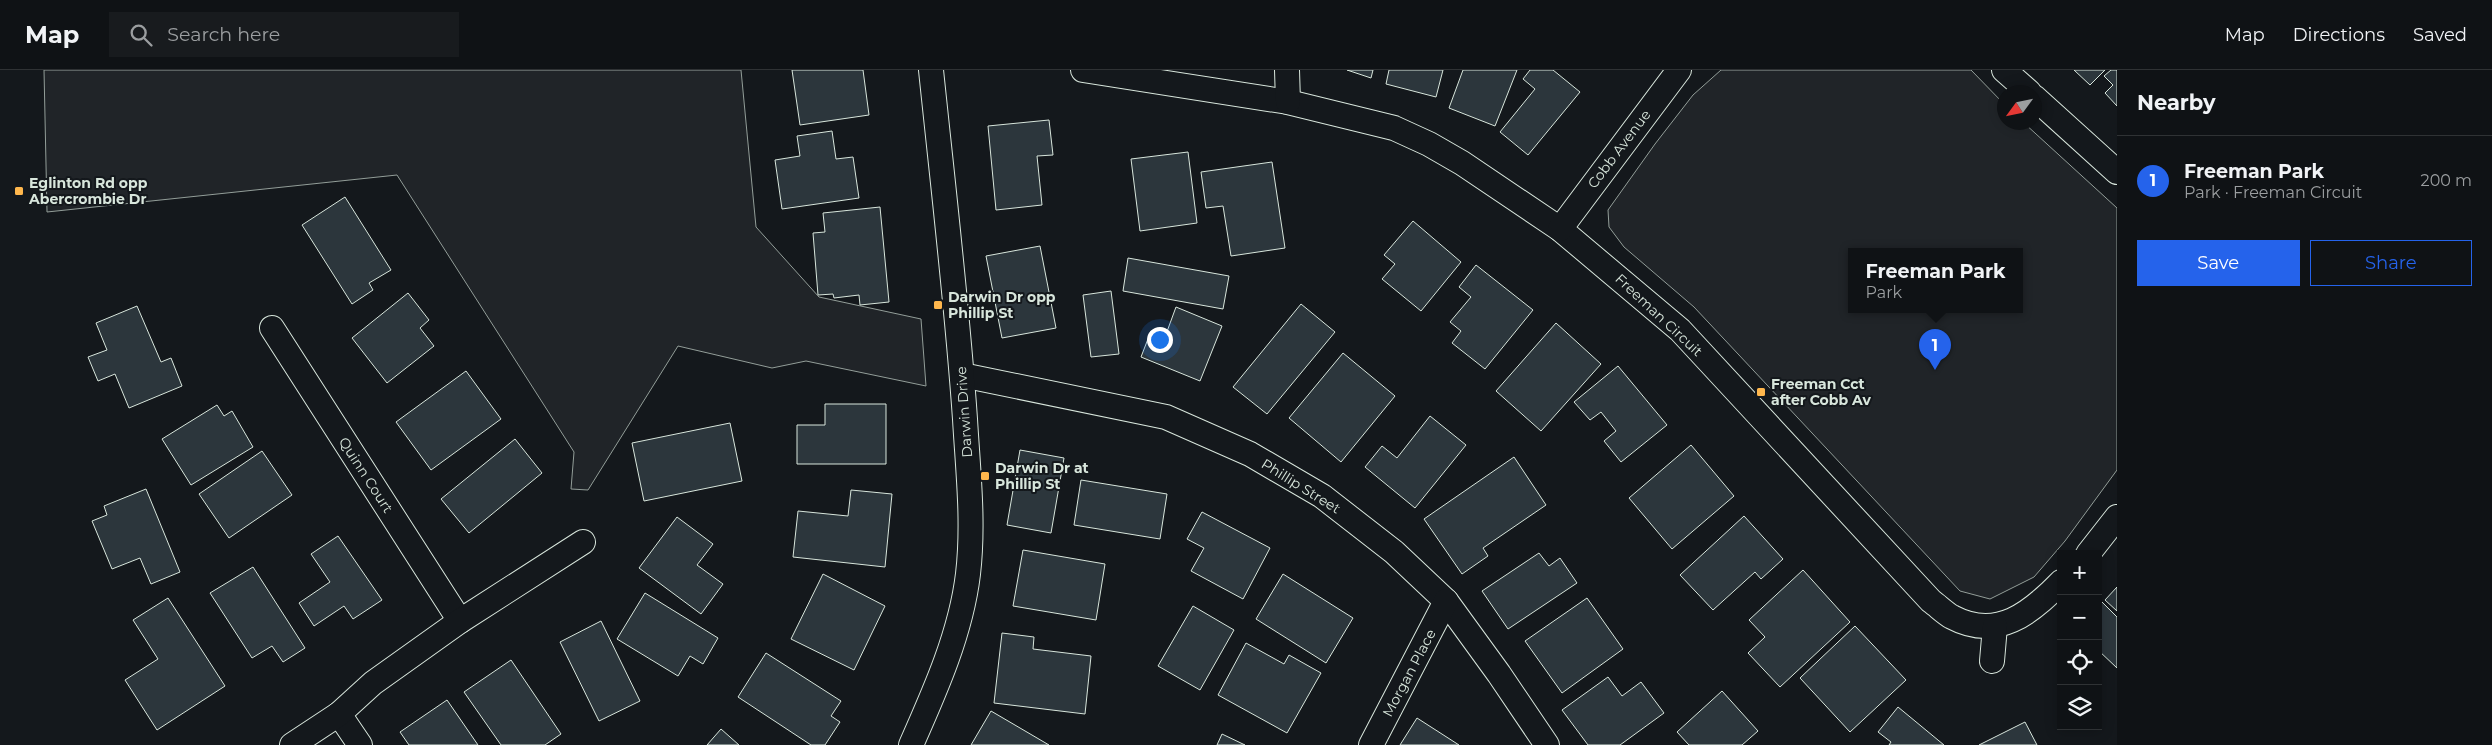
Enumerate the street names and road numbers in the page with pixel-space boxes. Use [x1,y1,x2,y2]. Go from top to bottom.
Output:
street label: Cobb Avenue [1584,106,1654,192]
street label: Freeman Circuit [1612,270,1707,360]
street label: Darwin Drive [952,366,976,458]
street label: Quinn Court [335,434,397,517]
street label: Phillip Street [1258,455,1344,518]
street label: Morgan Place [1378,626,1440,720]

